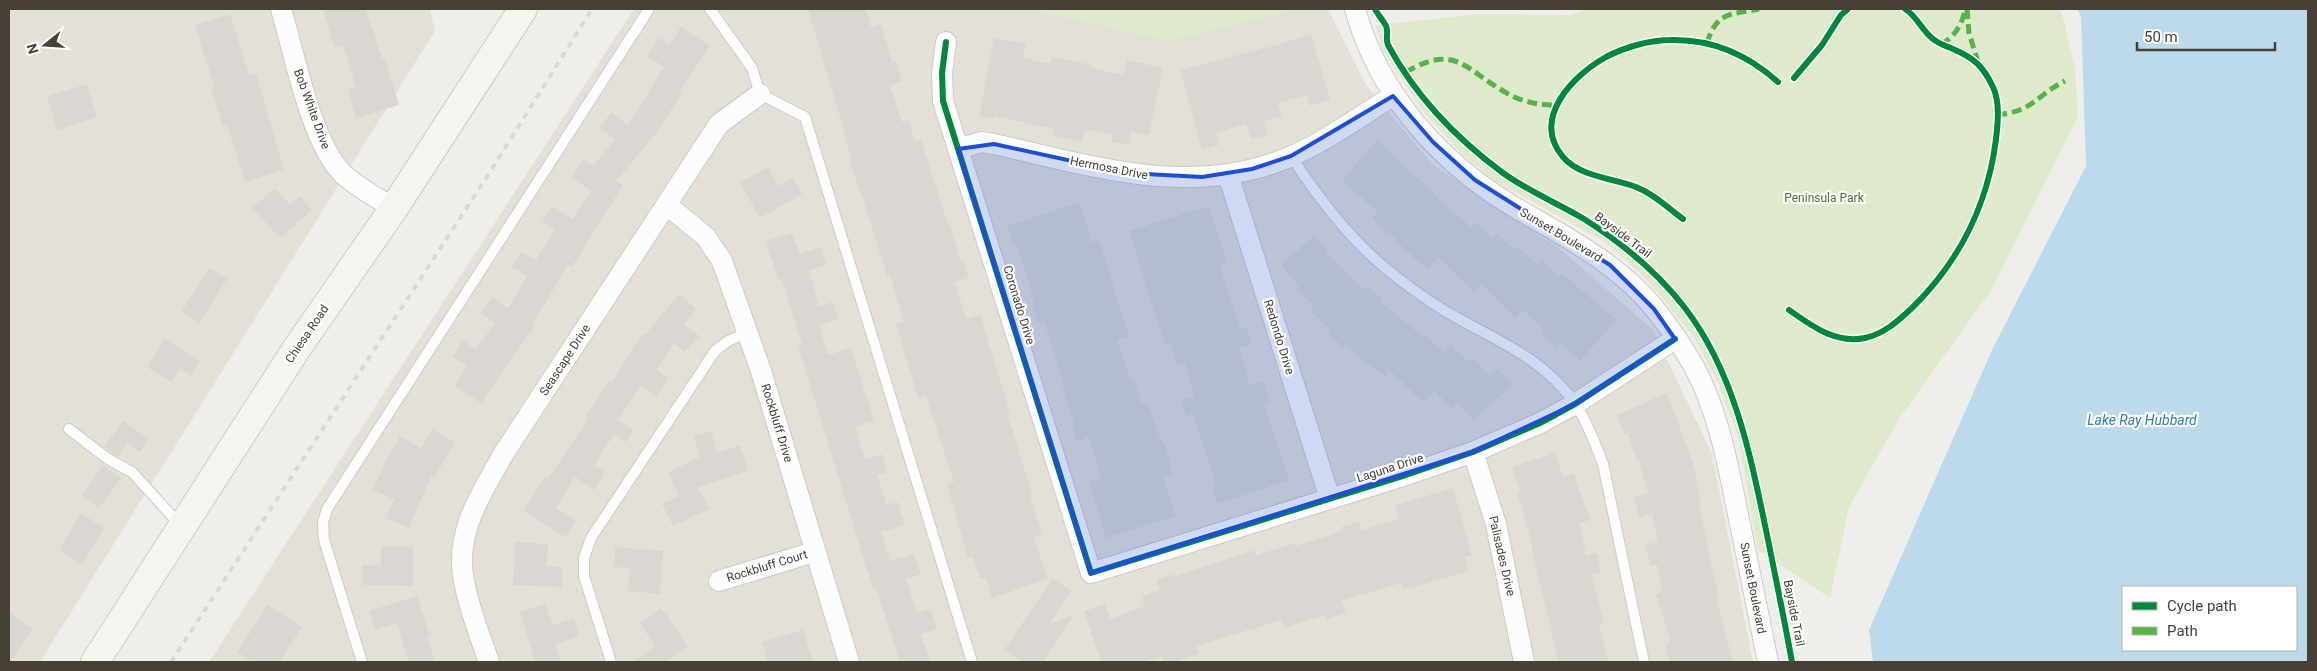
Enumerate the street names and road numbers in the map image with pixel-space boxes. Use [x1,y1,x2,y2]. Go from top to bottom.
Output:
street label: Bob White Drive [291,67,333,151]
street label: Hermosa Drive [1069,154,1149,182]
street label: Sunset Boulevard [1518,205,1604,265]
street label: Bayside Trail [1592,209,1654,261]
street label: Coronado Drive [1000,264,1038,346]
street label: Redondo Drive [1261,298,1297,376]
street label: Chiesa Road [282,302,332,366]
street label: Seascape Drive [537,322,593,398]
street label: Rockbluff Drive [758,382,796,464]
street label: Laguna Drive [1355,451,1425,485]
street label: Palisades Drive [1486,515,1518,597]
street label: Sunset Boulevard [1737,541,1769,635]
street label: Rockbluff Court [725,547,809,585]
street label: Bayside Trail [1781,579,1807,647]

